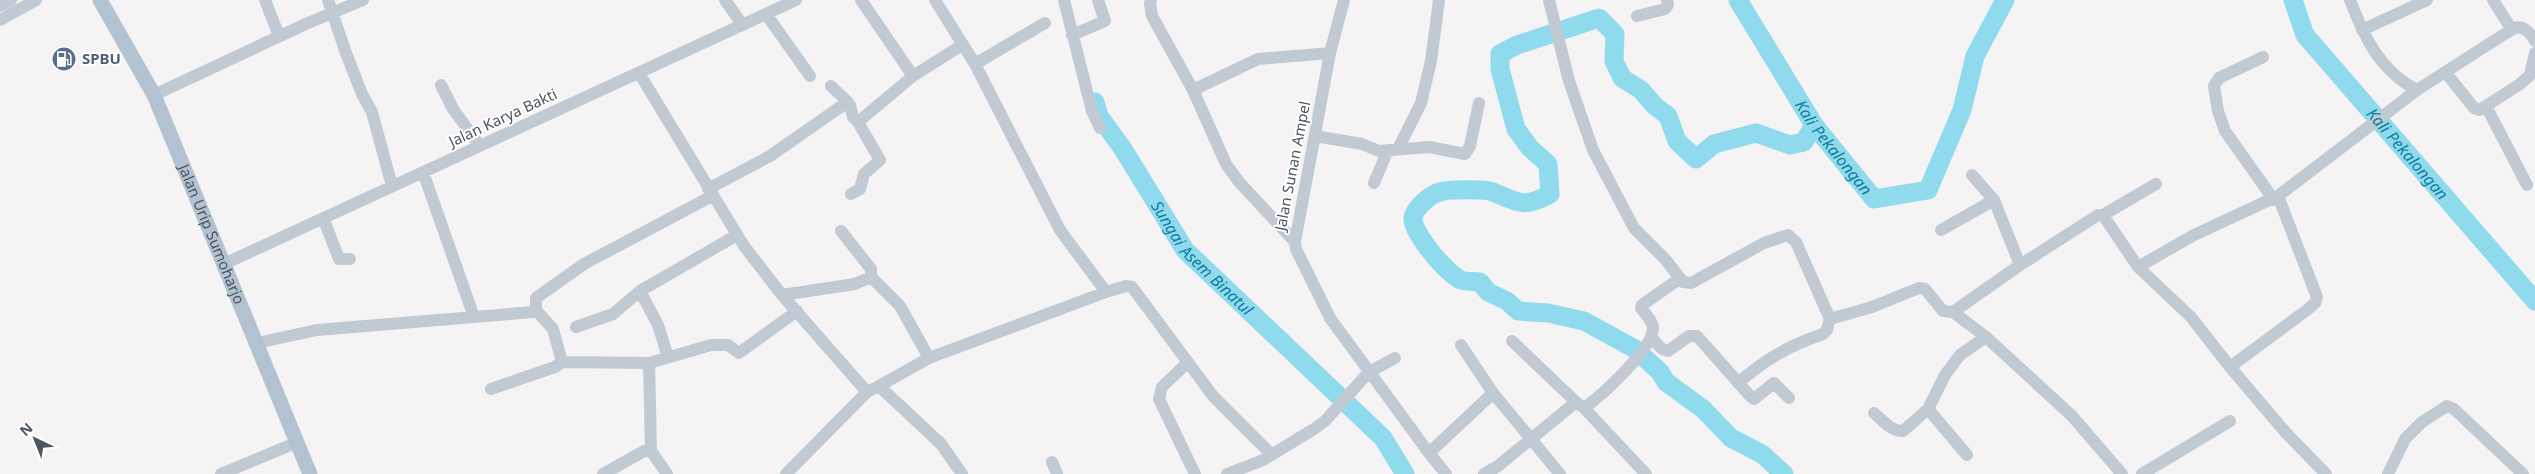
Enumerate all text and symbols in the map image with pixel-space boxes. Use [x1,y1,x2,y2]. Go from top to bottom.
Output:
fuel station icon: SPBU [51,46,77,72]
place label: SPBU [82,48,121,68]
street label: Jalan Karya Bakti [443,83,560,152]
water label: Kali Pekalongan [1790,96,1877,200]
street label: Jalan Sunan Ampel [1269,99,1314,234]
water label: Kali Pekalongan [2362,103,2454,204]
street label: Jalan Urip Sumoharjo [174,159,250,307]
water label: Sungai Asem Binatul [1146,197,1259,321]
north arrow [10,414,60,464]
text: N [15,418,36,440]

